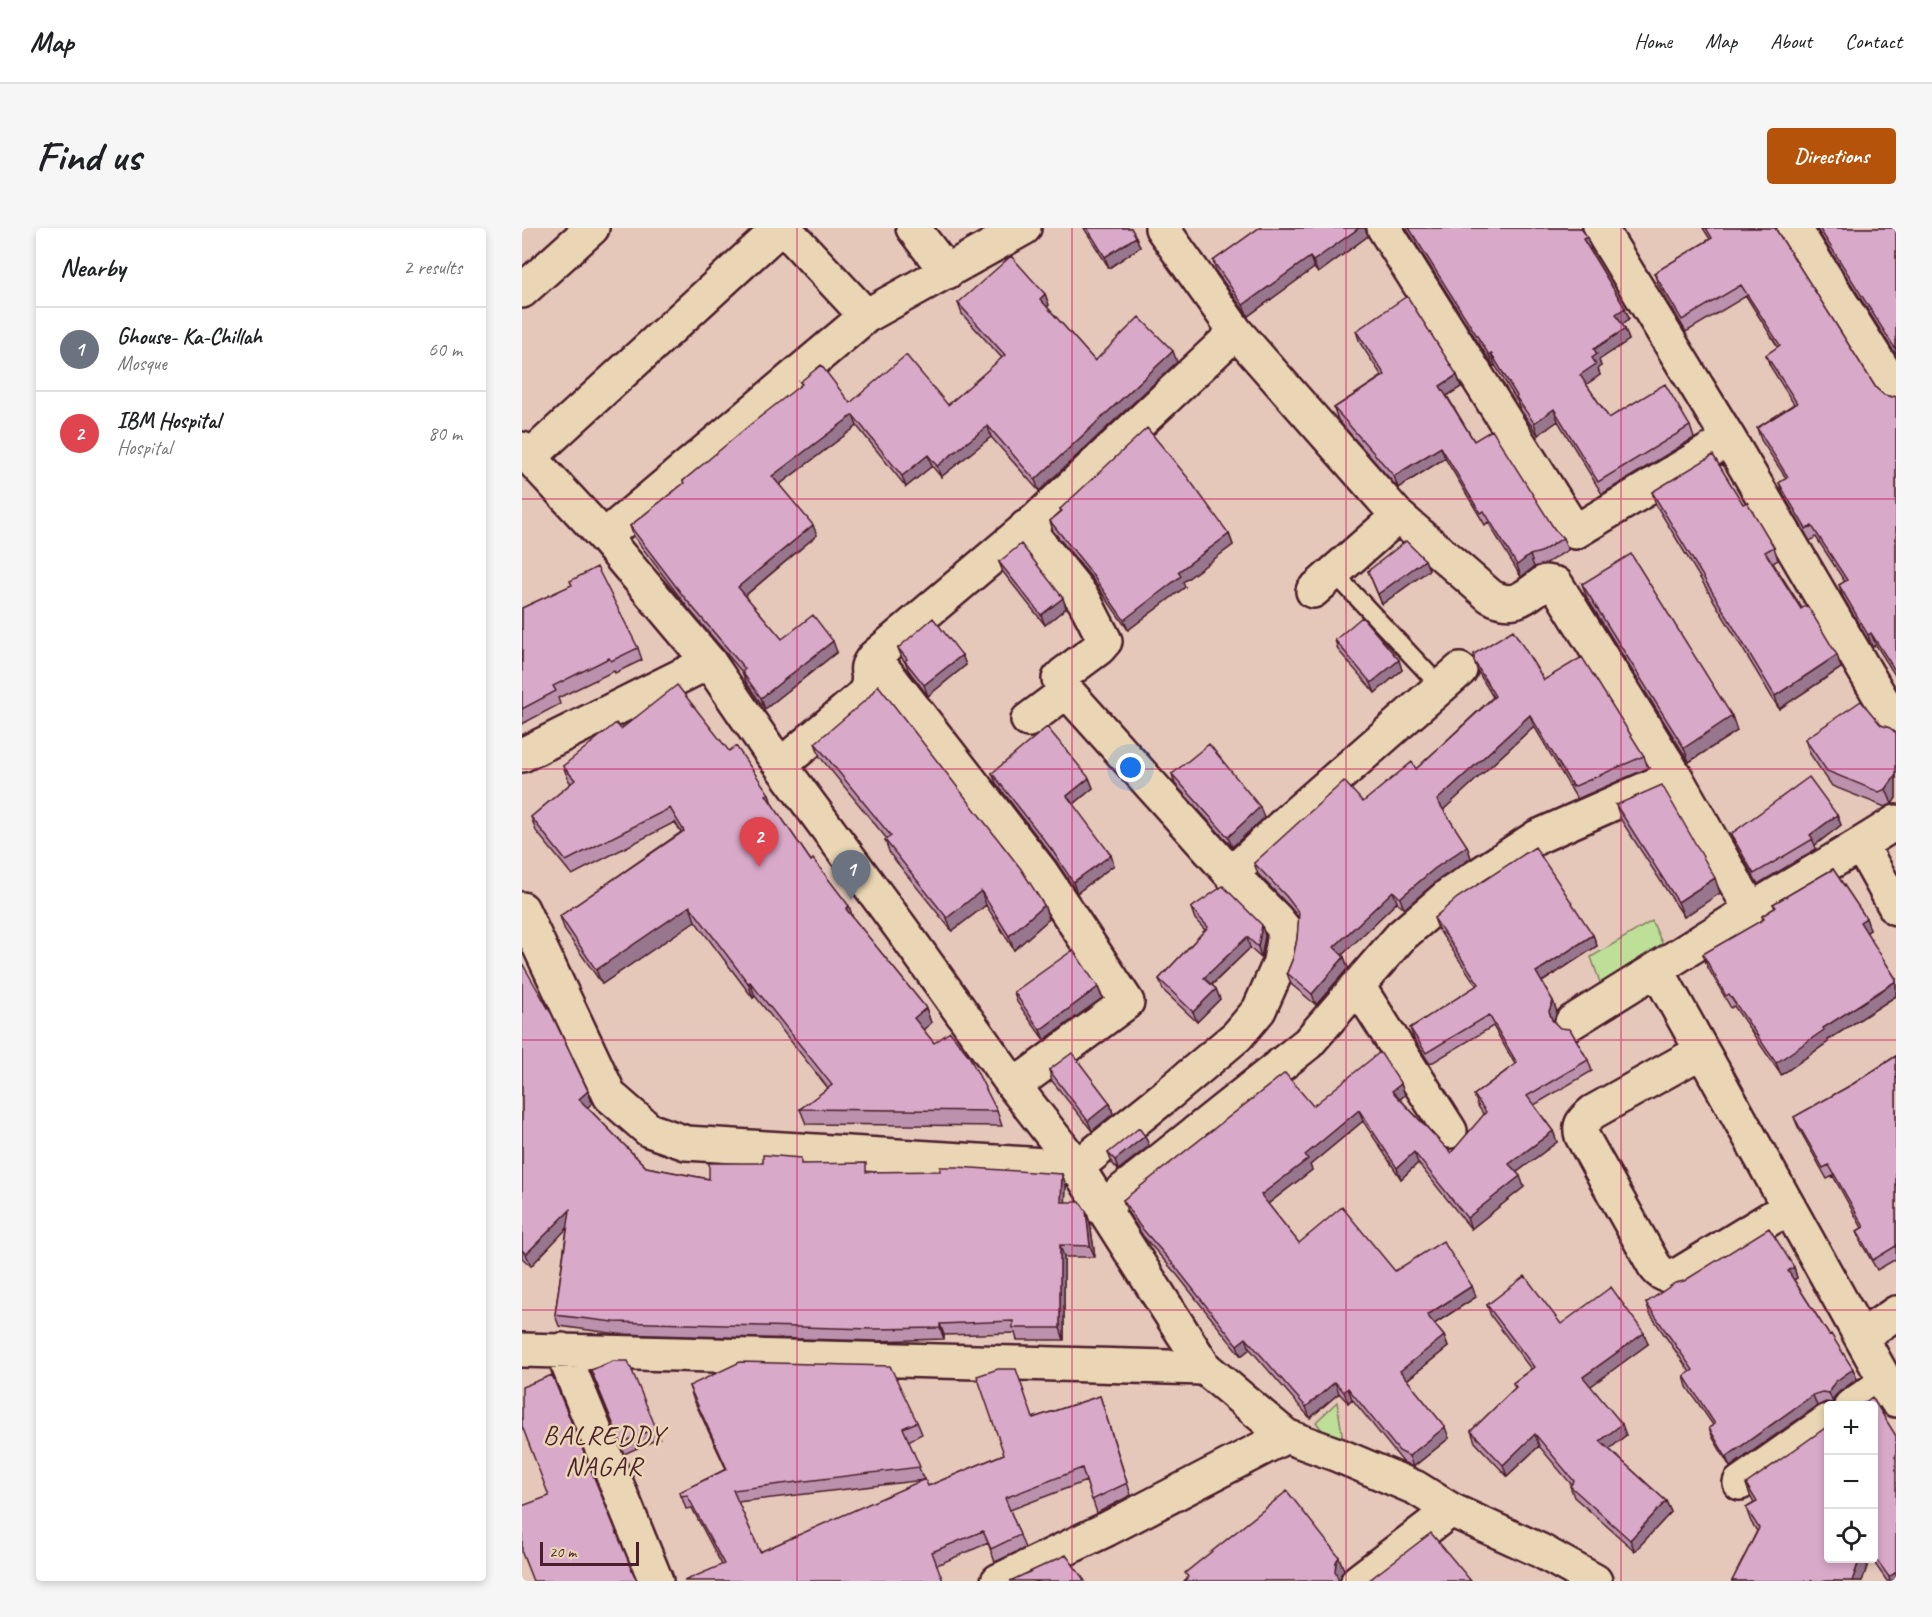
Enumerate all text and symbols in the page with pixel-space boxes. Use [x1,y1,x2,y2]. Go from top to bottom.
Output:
text: Map [30,24,73,59]
text: Home [1634,28,1672,54]
text: Map [1705,28,1737,54]
text: About [1770,28,1812,54]
text: Contact [1845,28,1902,54]
button: Directions [1767,128,1896,184]
text: Find us [36,130,141,183]
text: Nearby [60,251,125,284]
text: 2 results [403,255,462,280]
text: Ghouse- Ka-Chillah [117,323,262,351]
text: 1 [75,337,84,362]
text: 60 m [428,337,462,362]
text: Mosque [117,351,167,376]
text: IBM Hospital [117,407,220,435]
text: 2 [75,421,84,446]
text: 80 m [428,421,462,446]
text: Hospital [117,435,172,460]
your location [1116,753,1145,782]
pin: 2 [740,818,778,867]
pin: 1 [832,850,870,900]
map controls [1824,1401,1878,1563]
button: + [1824,1401,1878,1455]
district label: BALREDDY NAGAR [543,1418,669,1483]
button: − [1824,1455,1878,1509]
button: locate [1824,1509,1878,1563]
scale bar [540,1539,639,1566]
text: 20 m [549,1542,576,1562]

